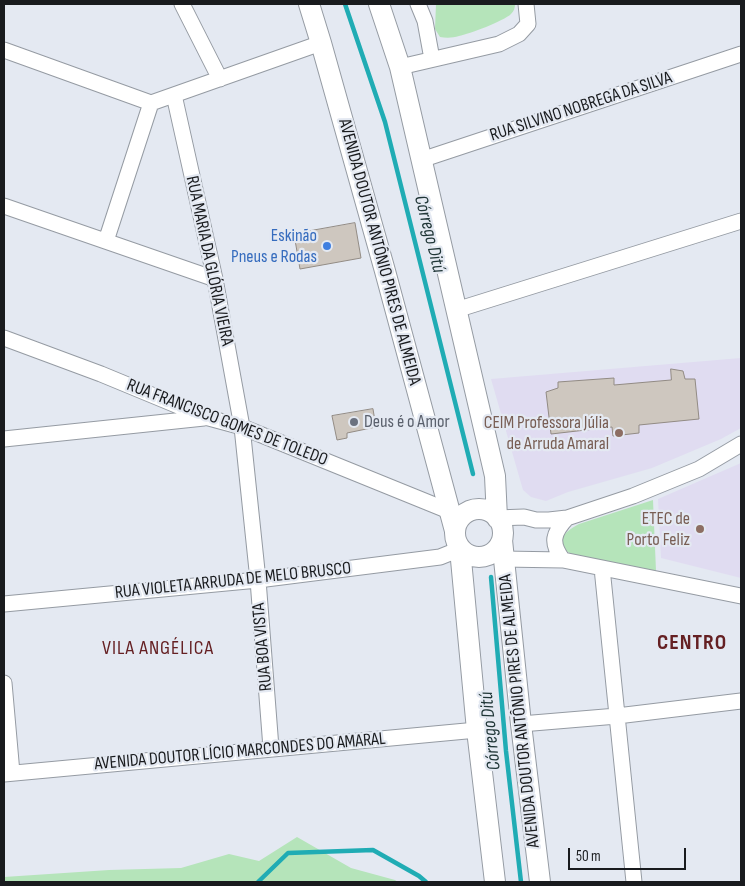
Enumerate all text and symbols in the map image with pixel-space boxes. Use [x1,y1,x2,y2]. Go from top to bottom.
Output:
street label: RUA SILVINO NOBREGA DA SILVA [487,67,675,147]
street label: AVENIDA DOUTOR ANTÔNIO PIRES DE ALMEIDA [333,116,425,388]
street label: RUA MARIA DA GLÓRIA VIEIRA [180,174,238,348]
water label: Córrego Ditú [408,193,450,275]
place label: Eskinão Pneus e Rodas [231,225,317,268]
marker: Eskinão Pneus e Rodas [321,240,333,252]
street label: RUA FRANCISCO GOMES DE TOLEDO [123,375,331,471]
place label: Deus é o Amor [364,411,450,433]
place label: CEIM Professora Júlia de Arruda Amaral [484,412,609,454]
marker: Deus é o Amor [348,416,360,428]
marker: CEIM Professora Júlia de Arruda Amaral [613,427,625,439]
place label: ETEC de Porto Feliz [627,508,690,550]
marker: ETEC de Porto Feliz [694,523,706,535]
street label: RUA VIOLETA ARRUDA DE MELO BRUSCO [114,558,352,604]
street label: AVENIDA DOUTOR ANTÔNIO PIRES DE ALMEIDA [495,573,545,849]
street label: RUA BOA VISTA [248,602,278,692]
district label: CENTRO [656,630,728,656]
district label: VILA ANGÉLICA [100,637,216,661]
water label: Córrego Ditú [476,691,506,771]
street label: AVENIDA DOUTOR LÍCIO MARCONDES DO AMARAL [94,729,386,775]
scale bar [570,838,688,870]
text: 50 m [576,847,601,866]

